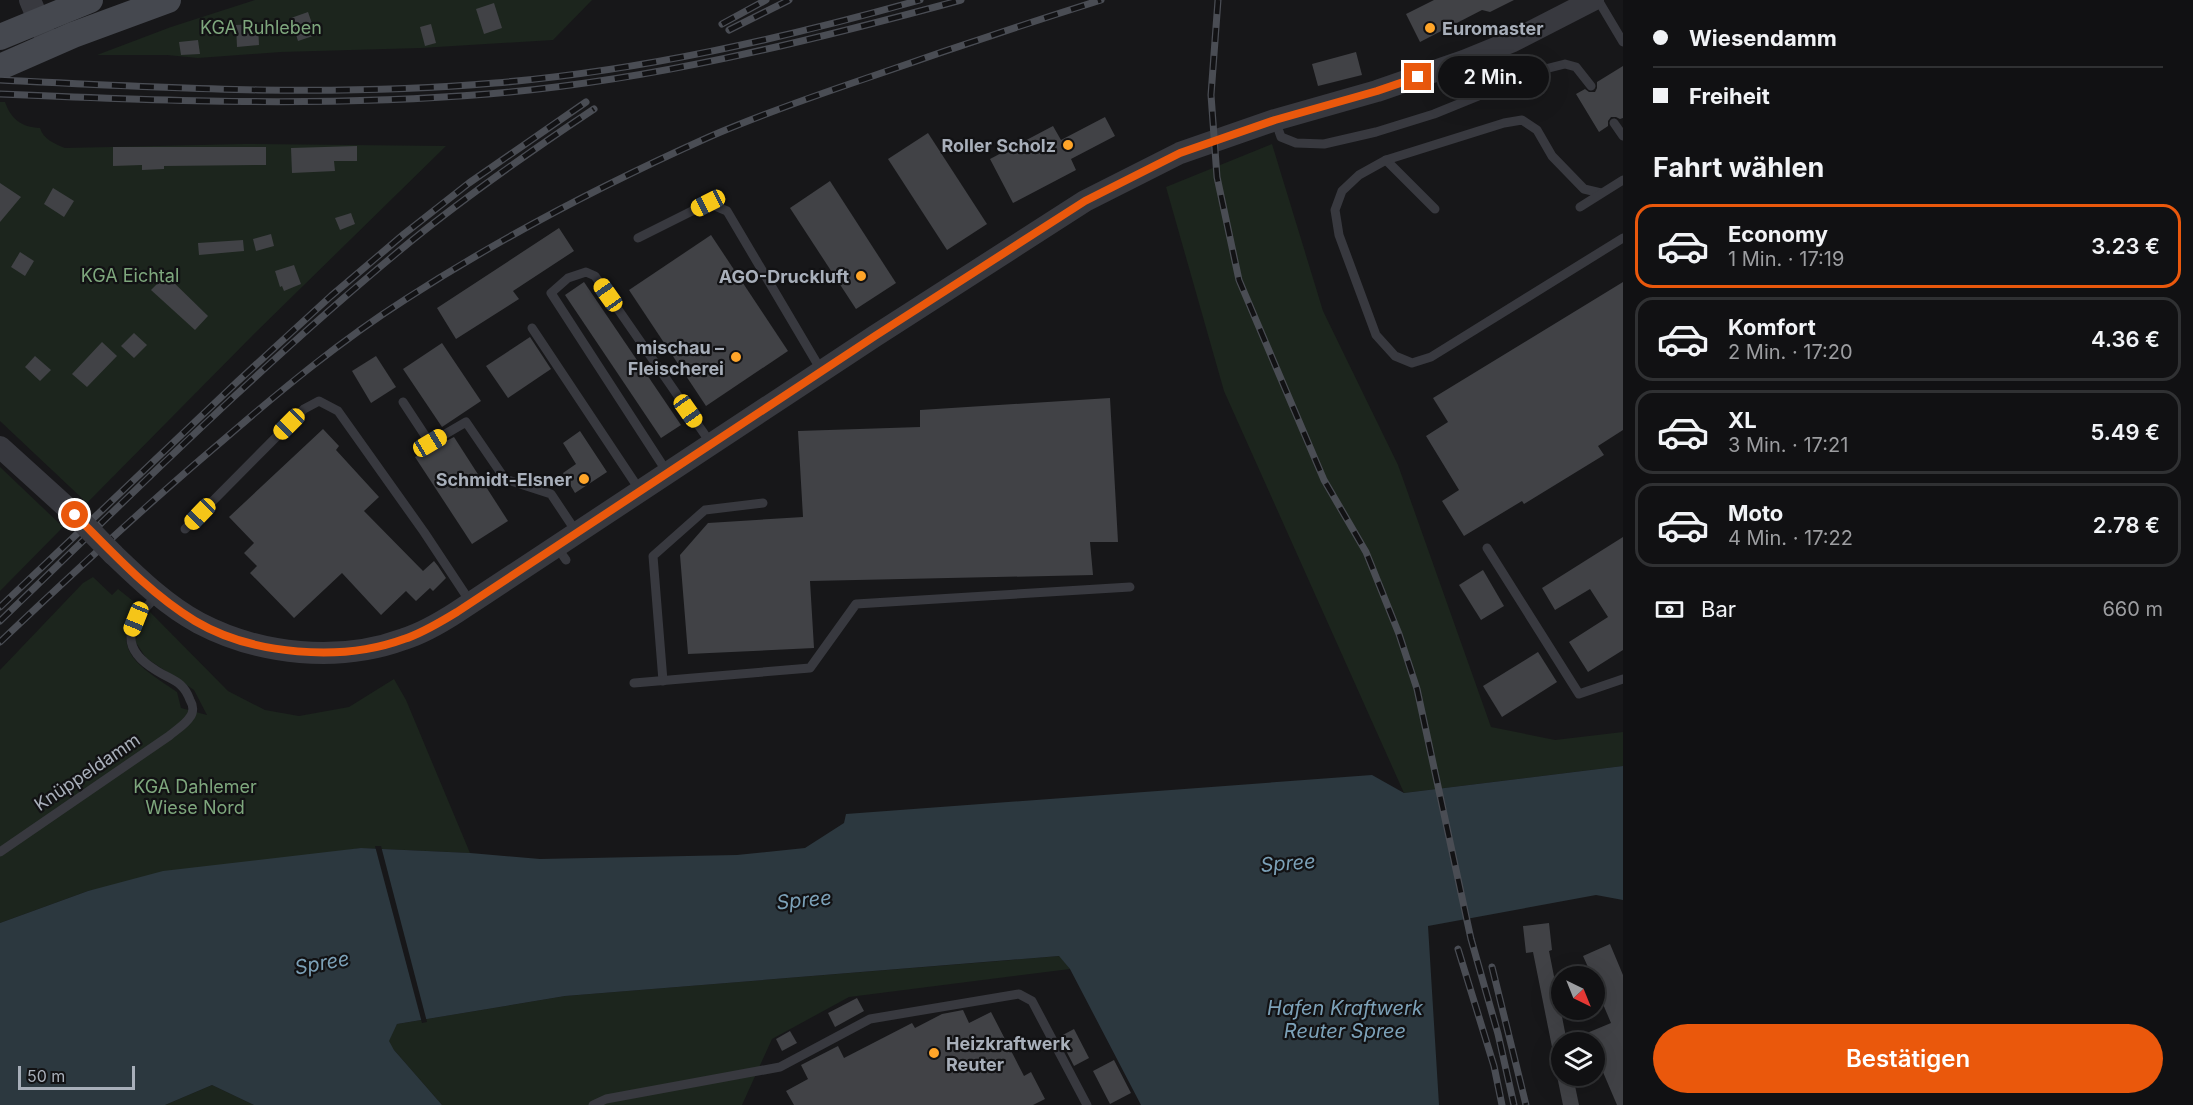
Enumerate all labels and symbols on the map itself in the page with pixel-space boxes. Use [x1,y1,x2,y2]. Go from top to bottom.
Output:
park label: KGA Ruhleben [200,17,322,38]
place label: Euromaster [1442,18,1544,39]
marker: Euromaster [1423,21,1437,35]
callout: 2 Min. [1439,56,1550,98]
route end [1404,63,1431,90]
place label: Roller Scholz [941,135,1056,156]
marker: Roller Scholz [1061,138,1075,152]
car [688,187,728,219]
park label: KGA Eichtal [81,265,179,286]
place label: AGO-Druckluft [719,266,849,287]
marker: AGO-Druckluft [854,269,868,283]
car [590,275,626,315]
place label: mischau – Fleischerei [628,337,724,379]
marker: mischau – Fleischerei [729,350,743,364]
car [670,391,706,431]
car [270,405,308,443]
car [410,426,450,460]
place label: Schmidt-Elsner [436,469,572,490]
marker: Schmidt-Elsner [577,472,591,486]
car [181,495,219,533]
route start [61,501,88,528]
car [121,599,151,639]
street label: Knüppeldamm [30,729,144,815]
park label: KGA Dahlemer Wiese Nord [133,776,257,818]
water label: Spree [1260,849,1316,877]
water label: Spree [775,886,833,914]
water label: Spree [293,946,351,980]
north arrow [1551,966,1605,1020]
water label: Hafen Kraftwerk Reuter Spree [1267,996,1424,1043]
place label: Heizkraftwerk Reuter [946,1033,1071,1075]
marker: Heizkraftwerk Reuter [927,1046,941,1060]
scale bar [18,1063,135,1090]

